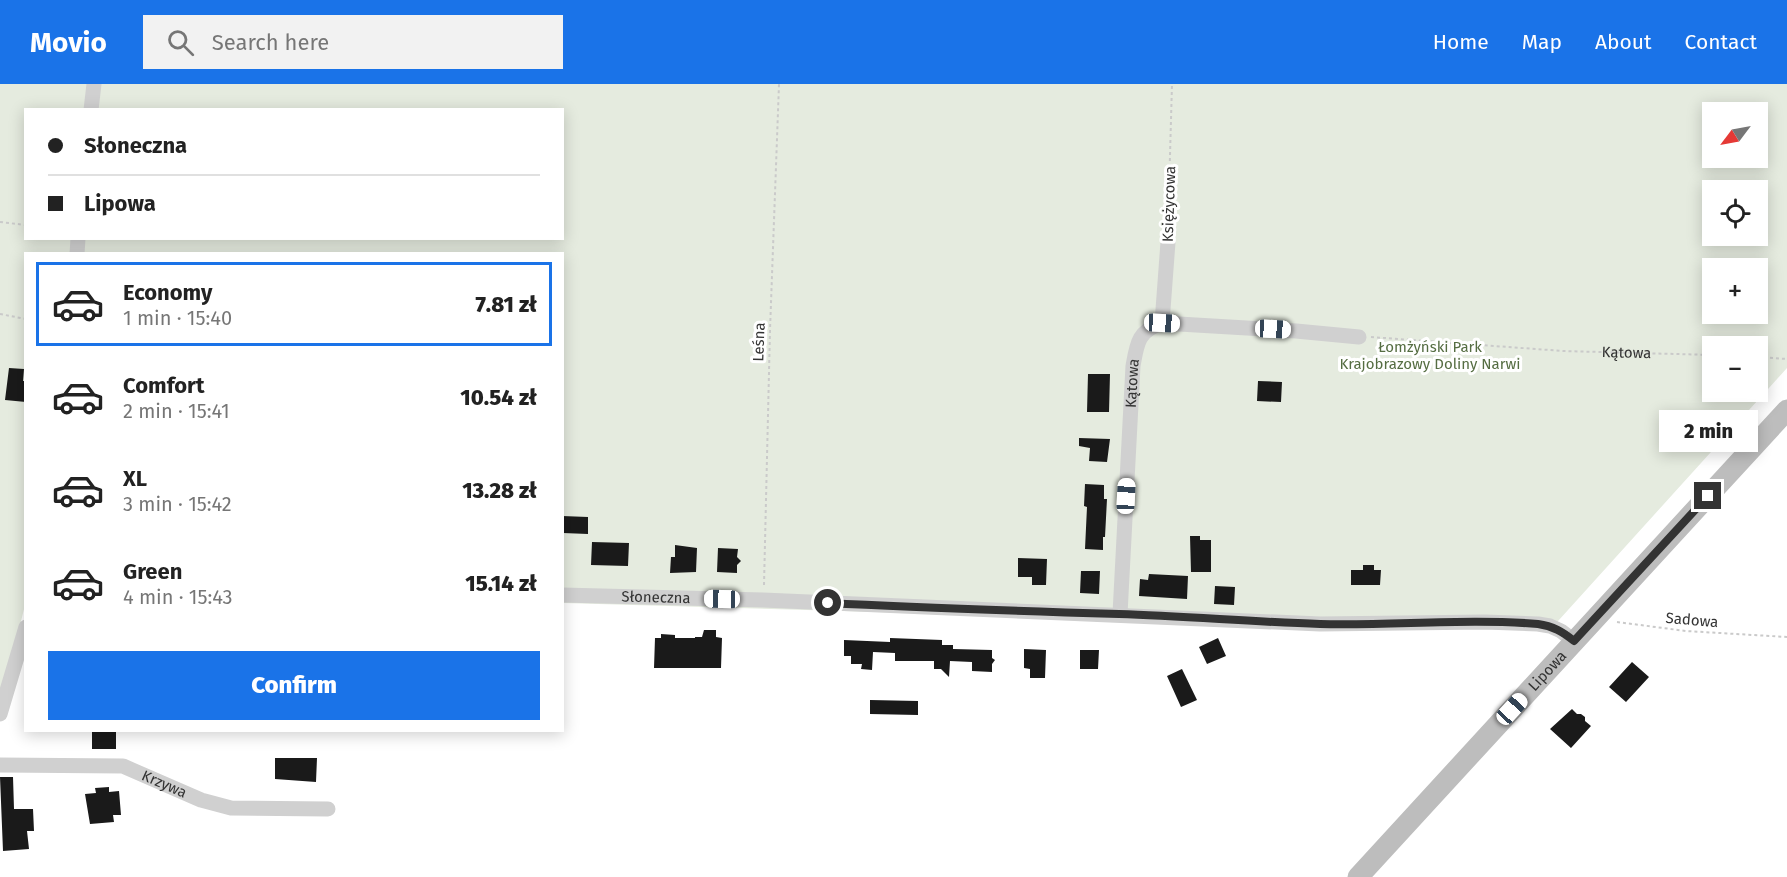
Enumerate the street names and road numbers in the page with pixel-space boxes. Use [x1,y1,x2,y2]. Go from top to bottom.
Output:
street label: Księżycowa [1159,166,1179,242]
street label: Leśna [749,322,769,362]
street label: Kątowa [1601,343,1652,362]
street label: Kątowa [1122,357,1143,409]
street label: Słoneczna [621,587,691,607]
street label: Sadowa [1665,609,1719,631]
street label: Lipowa [1525,647,1570,695]
street label: Krzywa [139,766,189,802]

